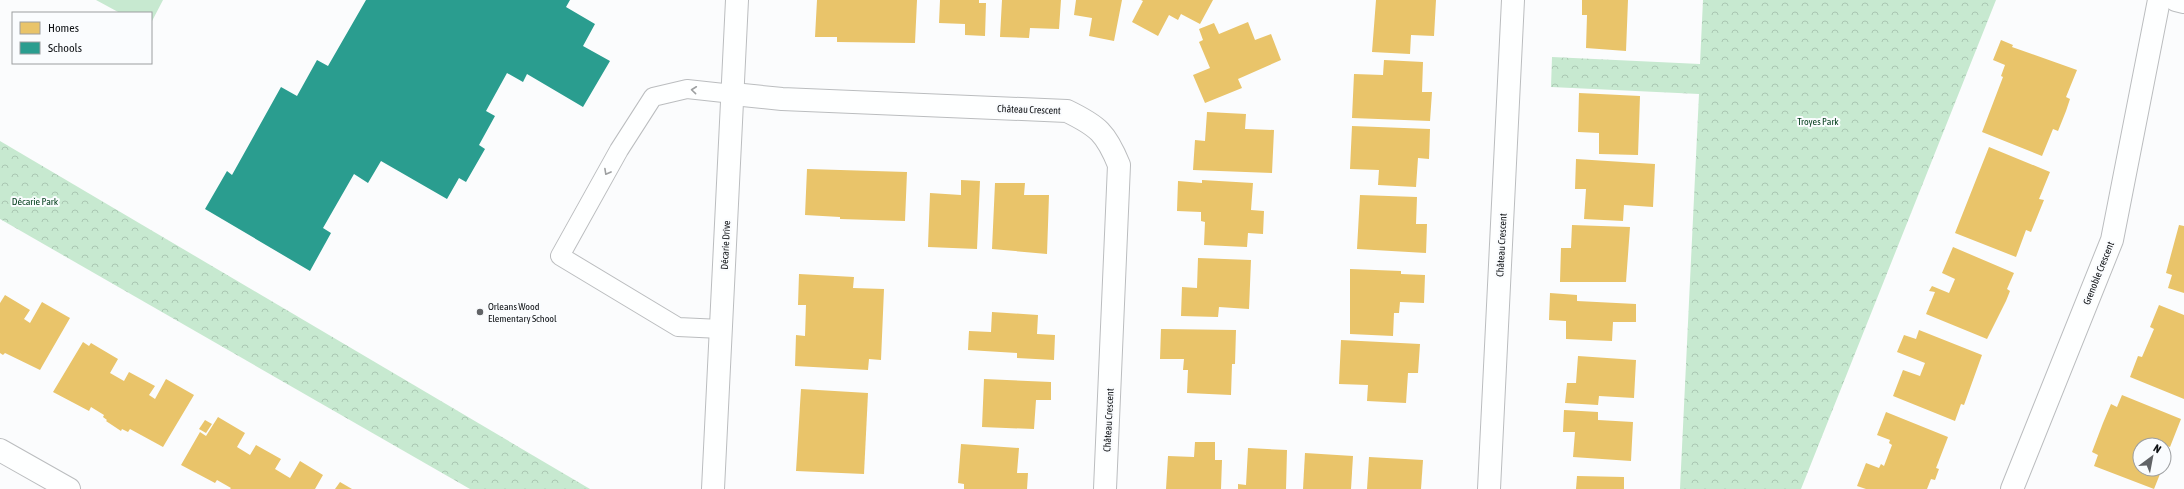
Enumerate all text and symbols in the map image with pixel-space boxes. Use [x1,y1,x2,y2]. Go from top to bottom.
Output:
legend [12,12,152,64]
text: Homes [48,21,79,35]
text: Schools [48,41,82,55]
one-way arrow [691,86,697,95]
street label: Château Crescent [997,103,1061,116]
park label: Troyes Park [1797,116,1839,127]
one-way arrow [604,168,611,175]
park label: Décarie Park [12,196,59,207]
street label: Château Crescent [1494,213,1509,277]
street label: Décarie Drive [719,220,732,270]
street label: Grenoble Crescent [2081,240,2116,306]
place label: Orleans Wood Elementary School [488,301,557,324]
marker: Orleans Wood Elementary School [475,307,485,317]
street label: Château Crescent [1101,388,1116,452]
north arrow [2132,437,2172,477]
text: N [2151,442,2163,455]

